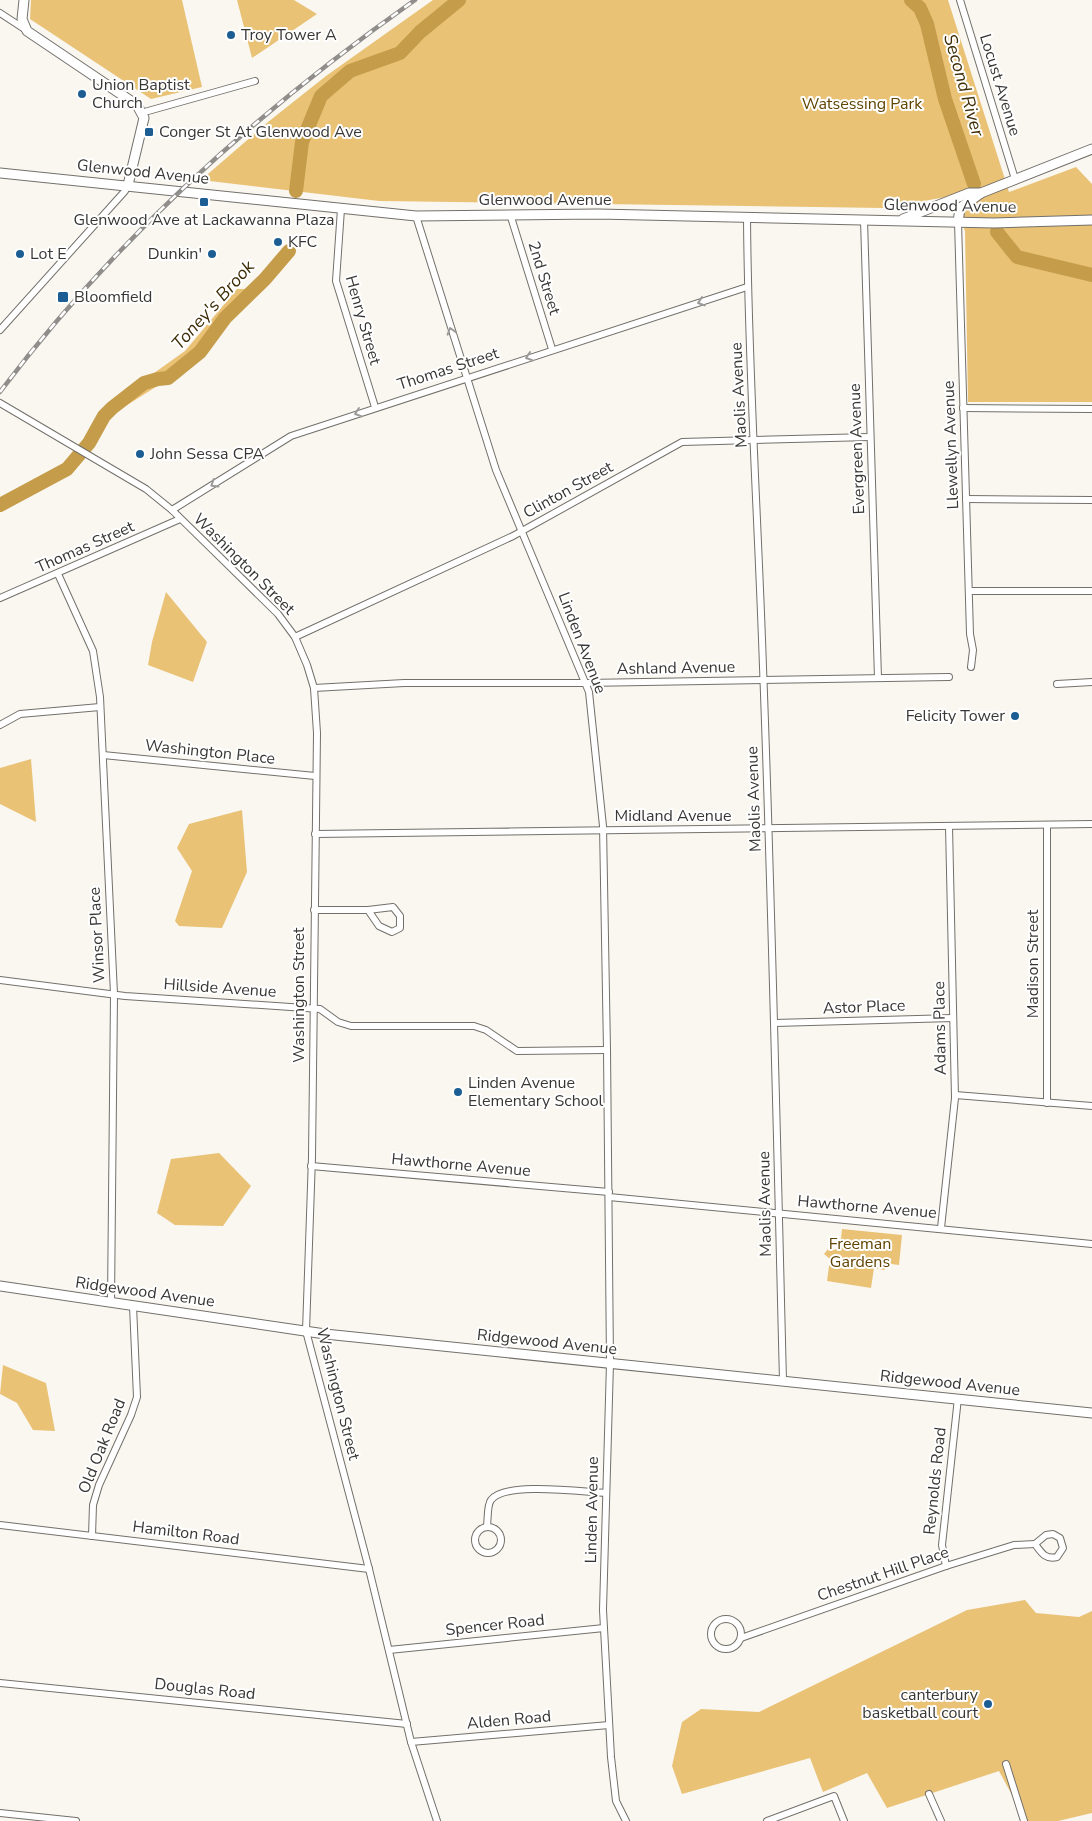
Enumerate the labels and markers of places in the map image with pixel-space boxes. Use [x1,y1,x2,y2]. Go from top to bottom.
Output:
place label: Troy Tower A [241,24,337,46]
marker: Troy Tower A [225,29,237,41]
place label: Union Baptist Church [92,74,190,114]
marker: Union Baptist Church [76,88,88,100]
place label: Conger St At Glenwood Ave [159,121,362,143]
marker: Conger St At Glenwood Ave [143,126,155,138]
marker: Glenwood Ave at Lackawanna Plaza [198,196,210,208]
place label: Glenwood Ave at Lackawanna Plaza [73,209,335,231]
place label: KFC [288,231,318,253]
marker: KFC [272,236,284,248]
place label: Lot E [30,243,66,265]
place label: Dunkin' [148,243,202,265]
marker: Lot E [14,248,26,260]
marker: Dunkin' [206,248,218,260]
place label: Bloomfield [74,286,152,308]
marker: Bloomfield [56,290,70,304]
place label: John Sessa CPA [149,443,264,465]
marker: John Sessa CPA [134,448,146,460]
place label: Felicity Tower [906,705,1005,727]
marker: Felicity Tower [1009,710,1021,722]
place label: Linden Avenue Elementary School [468,1072,604,1112]
marker: Linden Avenue Elementary School [452,1086,464,1098]
place label: canterbury basketball court [862,1684,979,1724]
marker: canterbury basketball court [982,1698,994,1710]

